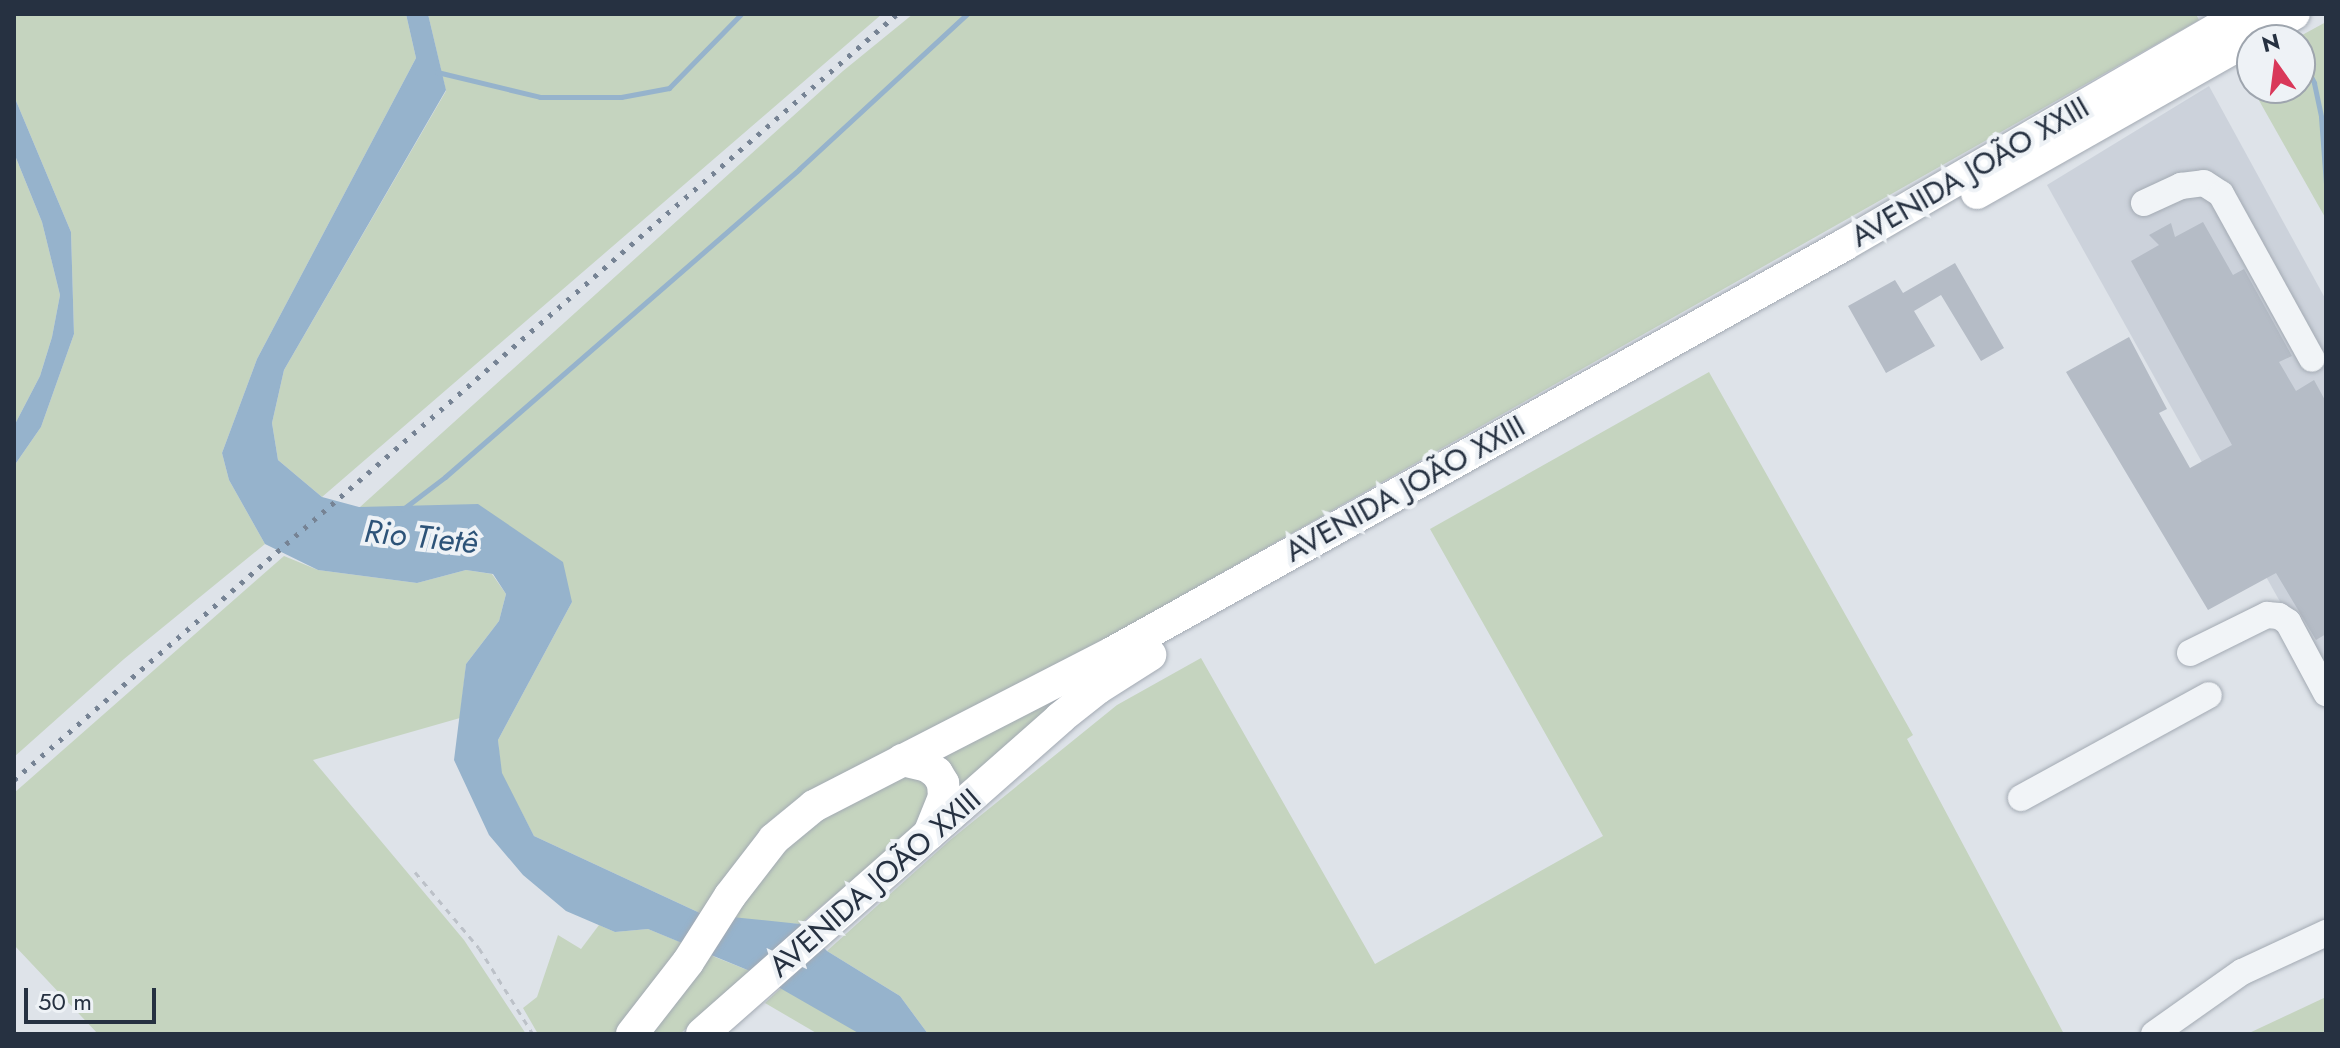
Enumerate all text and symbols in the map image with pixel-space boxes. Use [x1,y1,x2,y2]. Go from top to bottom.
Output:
north arrow [2236,24,2316,104]
text: N [2258,25,2283,60]
street label: AVENIDA JOÃO XXIII [1845,89,2095,255]
street label: AVENIDA JOÃO XXIII [1279,408,1531,570]
water label: Rio Tietê [362,512,480,562]
street label: AVENIDA JOÃO XXIII [762,781,988,985]
scale bar [28,972,160,1022]
text: 50 m [38,984,92,1019]

